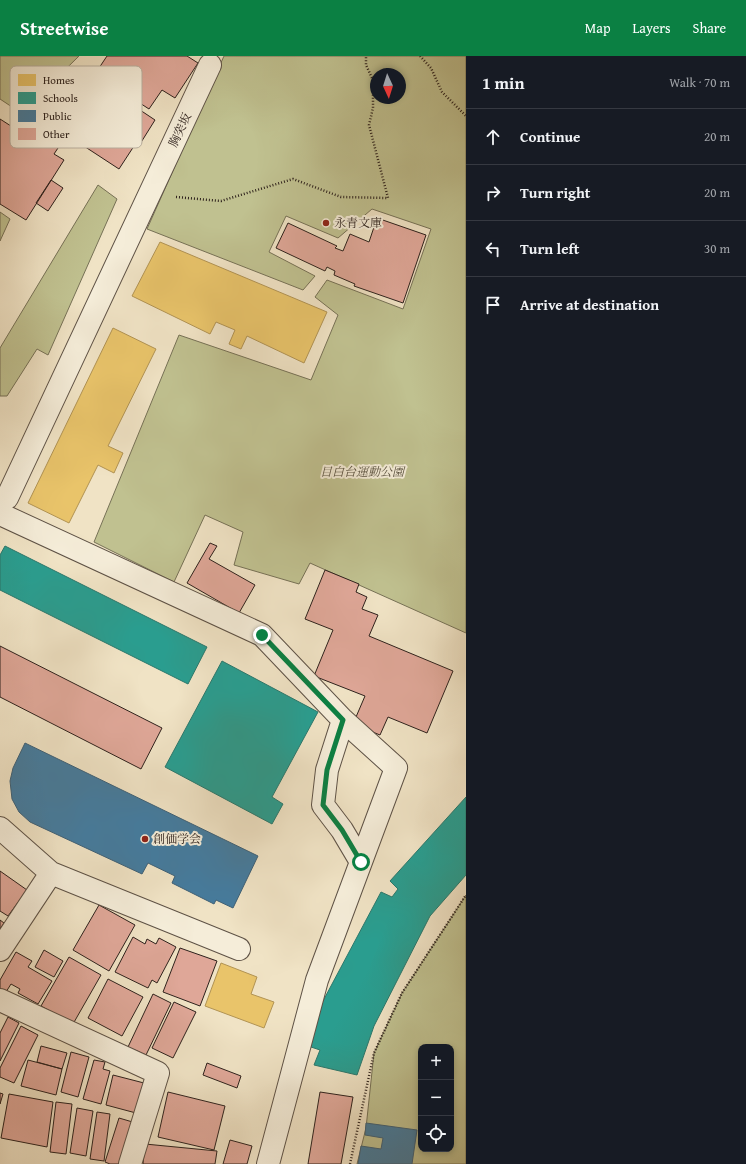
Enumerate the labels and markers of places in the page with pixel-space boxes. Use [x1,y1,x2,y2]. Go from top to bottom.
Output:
place label: 永青文庫 [334,214,382,231]
marker: 永青文庫 [321,218,331,228]
place label: 創価学会 [153,830,201,847]
marker: 創価学会 [140,834,150,844]

